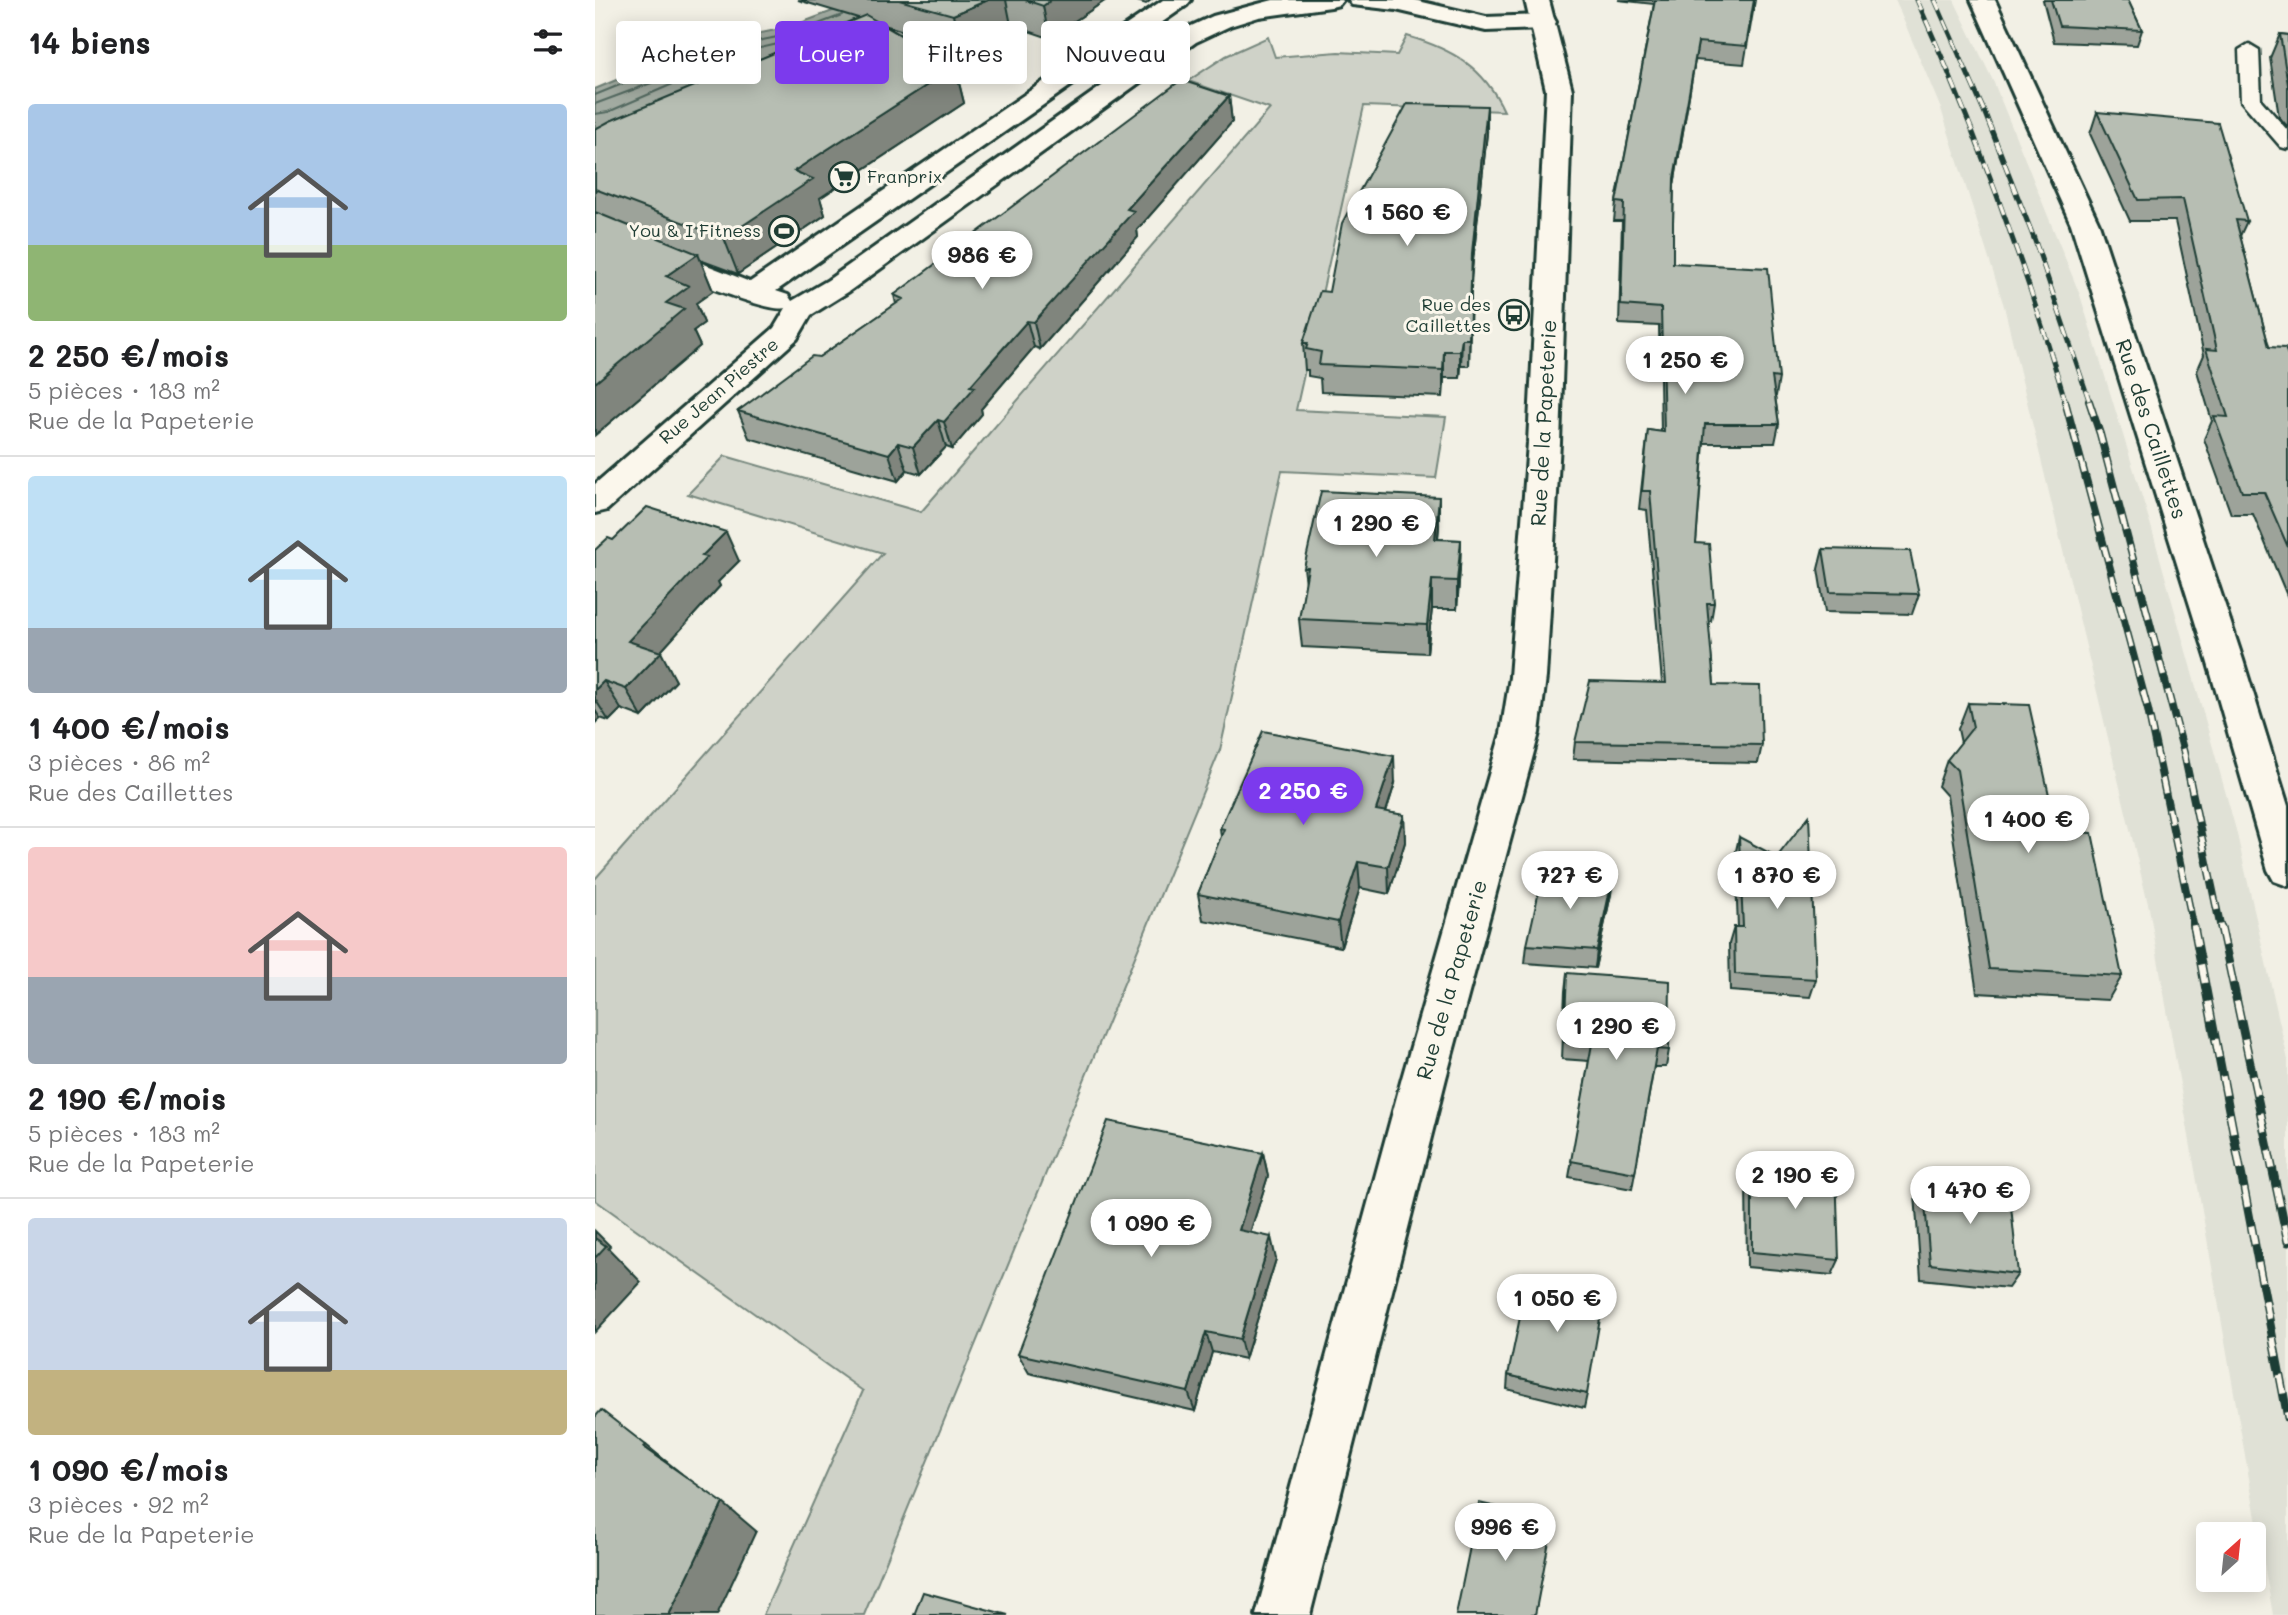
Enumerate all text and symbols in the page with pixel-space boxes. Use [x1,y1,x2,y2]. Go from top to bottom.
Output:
chip: Acheter [616,21,761,84]
chip: Louer [775,21,889,84]
chip: Filtres [903,21,1027,84]
chip: Nouveau [1041,21,1190,84]
text: 14 biens [28,22,151,62]
icon: filters [529,23,567,61]
icon: home [235,150,361,276]
supermarket icon: Franprix [827,160,861,194]
place label: Franprix [867,164,942,188]
pin: 1 560 € [1342,188,1472,248]
text: 1 560 € [1363,196,1451,226]
sports icon: You & I Fitness [767,214,801,248]
place label: You & I Fitness [628,218,761,242]
pin: 986 € [933,232,1031,291]
text: 986 € [948,239,1016,269]
place label: Rue des Caillettes [1406,292,1491,337]
bus stop icon: Rue des Caillettes [1497,298,1531,332]
street label: Rue de la Papeterie [1524,319,1561,527]
street label: Rue Jean Piestre [654,332,783,449]
text: 2 250 €/mois [28,335,229,375]
street label: Rue des Caillettes [2111,335,2194,522]
pin: 1 250 € [1620,336,1750,396]
text: 1 250 € [1642,344,1728,374]
text: 5 pièces · 183 m² [28,375,220,405]
text: Rue de la Papeterie [28,405,255,435]
pin: 1 290 € [1311,500,1441,559]
text: 1 290 € [1333,507,1419,537]
icon: home [235,522,361,648]
text: 1 400 €/mois [28,707,230,747]
text: 3 pièces · 86 m² [28,747,210,777]
pin: 2 250 € [1238,768,1368,827]
text: 2 250 € [1258,775,1348,805]
text: Rue des Caillettes [28,777,234,807]
pin: 1 400 € [1963,796,2093,855]
text: 1 400 € [1983,803,2073,833]
pin: 727 € [1521,852,1619,911]
pin: 1 870 € [1712,852,1842,911]
text: 727 € [1537,859,1603,889]
text: 1 870 € [1733,859,1821,889]
street label: Rue de la Papeterie [1409,876,1492,1083]
icon: home [235,893,361,1019]
pin: 1 290 € [1551,1002,1681,1062]
text: 1 290 € [1573,1010,1659,1040]
text: 2 190 €/mois [28,1078,226,1118]
text: 5 pièces · 183 m² [28,1118,220,1148]
text: Rue de la Papeterie [28,1148,255,1178]
pin: 2 190 € [1730,1152,1860,1211]
text: 2 190 € [1752,1159,1838,1189]
pin: 1 470 € [1905,1166,2035,1226]
text: 1 470 € [1926,1174,2014,1204]
pin: 1 090 € [1086,1200,1216,1259]
text: 1 090 € [1107,1207,1195,1237]
icon: home [235,1264,361,1390]
pin: 1 050 € [1492,1274,1622,1334]
text: 1 050 € [1513,1282,1601,1312]
text: 1 090 €/mois [28,1449,229,1489]
text: 3 pièces · 92 m² [28,1489,209,1519]
pin: 996 € [1456,1504,1554,1563]
text: 996 € [1471,1511,1539,1541]
text: Rue de la Papeterie [28,1519,255,1549]
north arrow [2196,1522,2266,1592]
map controls [2196,1522,2266,1592]

